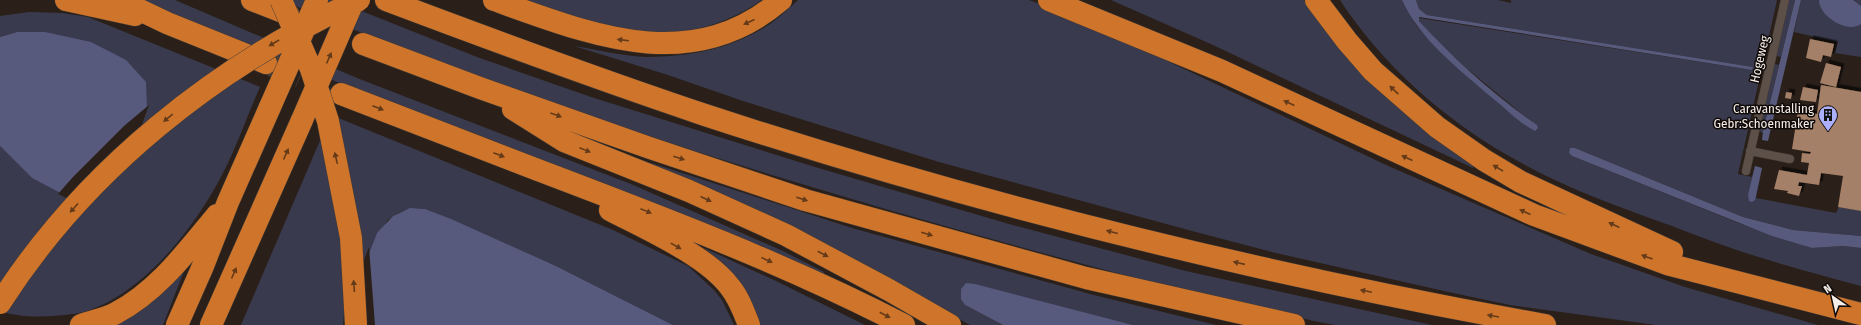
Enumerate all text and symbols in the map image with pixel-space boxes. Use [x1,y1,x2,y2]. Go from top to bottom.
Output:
one-way arrow [743,19,754,25]
street label: Hogeweg [1747,33,1772,84]
one-way arrow [616,37,629,43]
one-way arrow [268,40,280,47]
one-way arrow [326,52,332,64]
one-way arrow [1389,86,1399,95]
one-way arrow [1284,100,1295,106]
place label: Caravanstalling Gebr:Schoenmaker [1714,101,1815,131]
building icon: Caravanstalling Gebr:Schoenmaker [1817,104,1839,132]
one-way arrow [372,105,384,111]
one-way arrow [550,112,562,118]
one-way arrow [162,114,173,122]
one-way arrow [580,147,591,153]
one-way arrow [283,148,289,160]
one-way arrow [332,151,338,164]
one-way arrow [493,152,505,158]
one-way arrow [673,155,685,161]
one-way arrow [1401,155,1413,161]
one-way arrow [1492,165,1503,172]
one-way arrow [700,196,711,202]
one-way arrow [796,196,808,202]
one-way arrow [70,203,79,213]
one-way arrow [1519,208,1531,214]
one-way arrow [641,209,653,215]
one-way arrow [1609,222,1620,228]
one-way arrow [1106,229,1118,235]
one-way arrow [921,231,933,237]
one-way arrow [671,243,682,249]
one-way arrow [817,251,829,258]
one-way arrow [1641,254,1653,260]
one-way arrow [761,257,772,263]
one-way arrow [1232,259,1245,265]
one-way arrow [231,266,237,278]
north arrow [1813,277,1853,317]
one-way arrow [351,279,357,292]
text: N [1821,282,1834,296]
one-way arrow [1359,287,1372,293]
one-way arrow [879,312,890,318]
one-way arrow [1487,313,1499,319]

